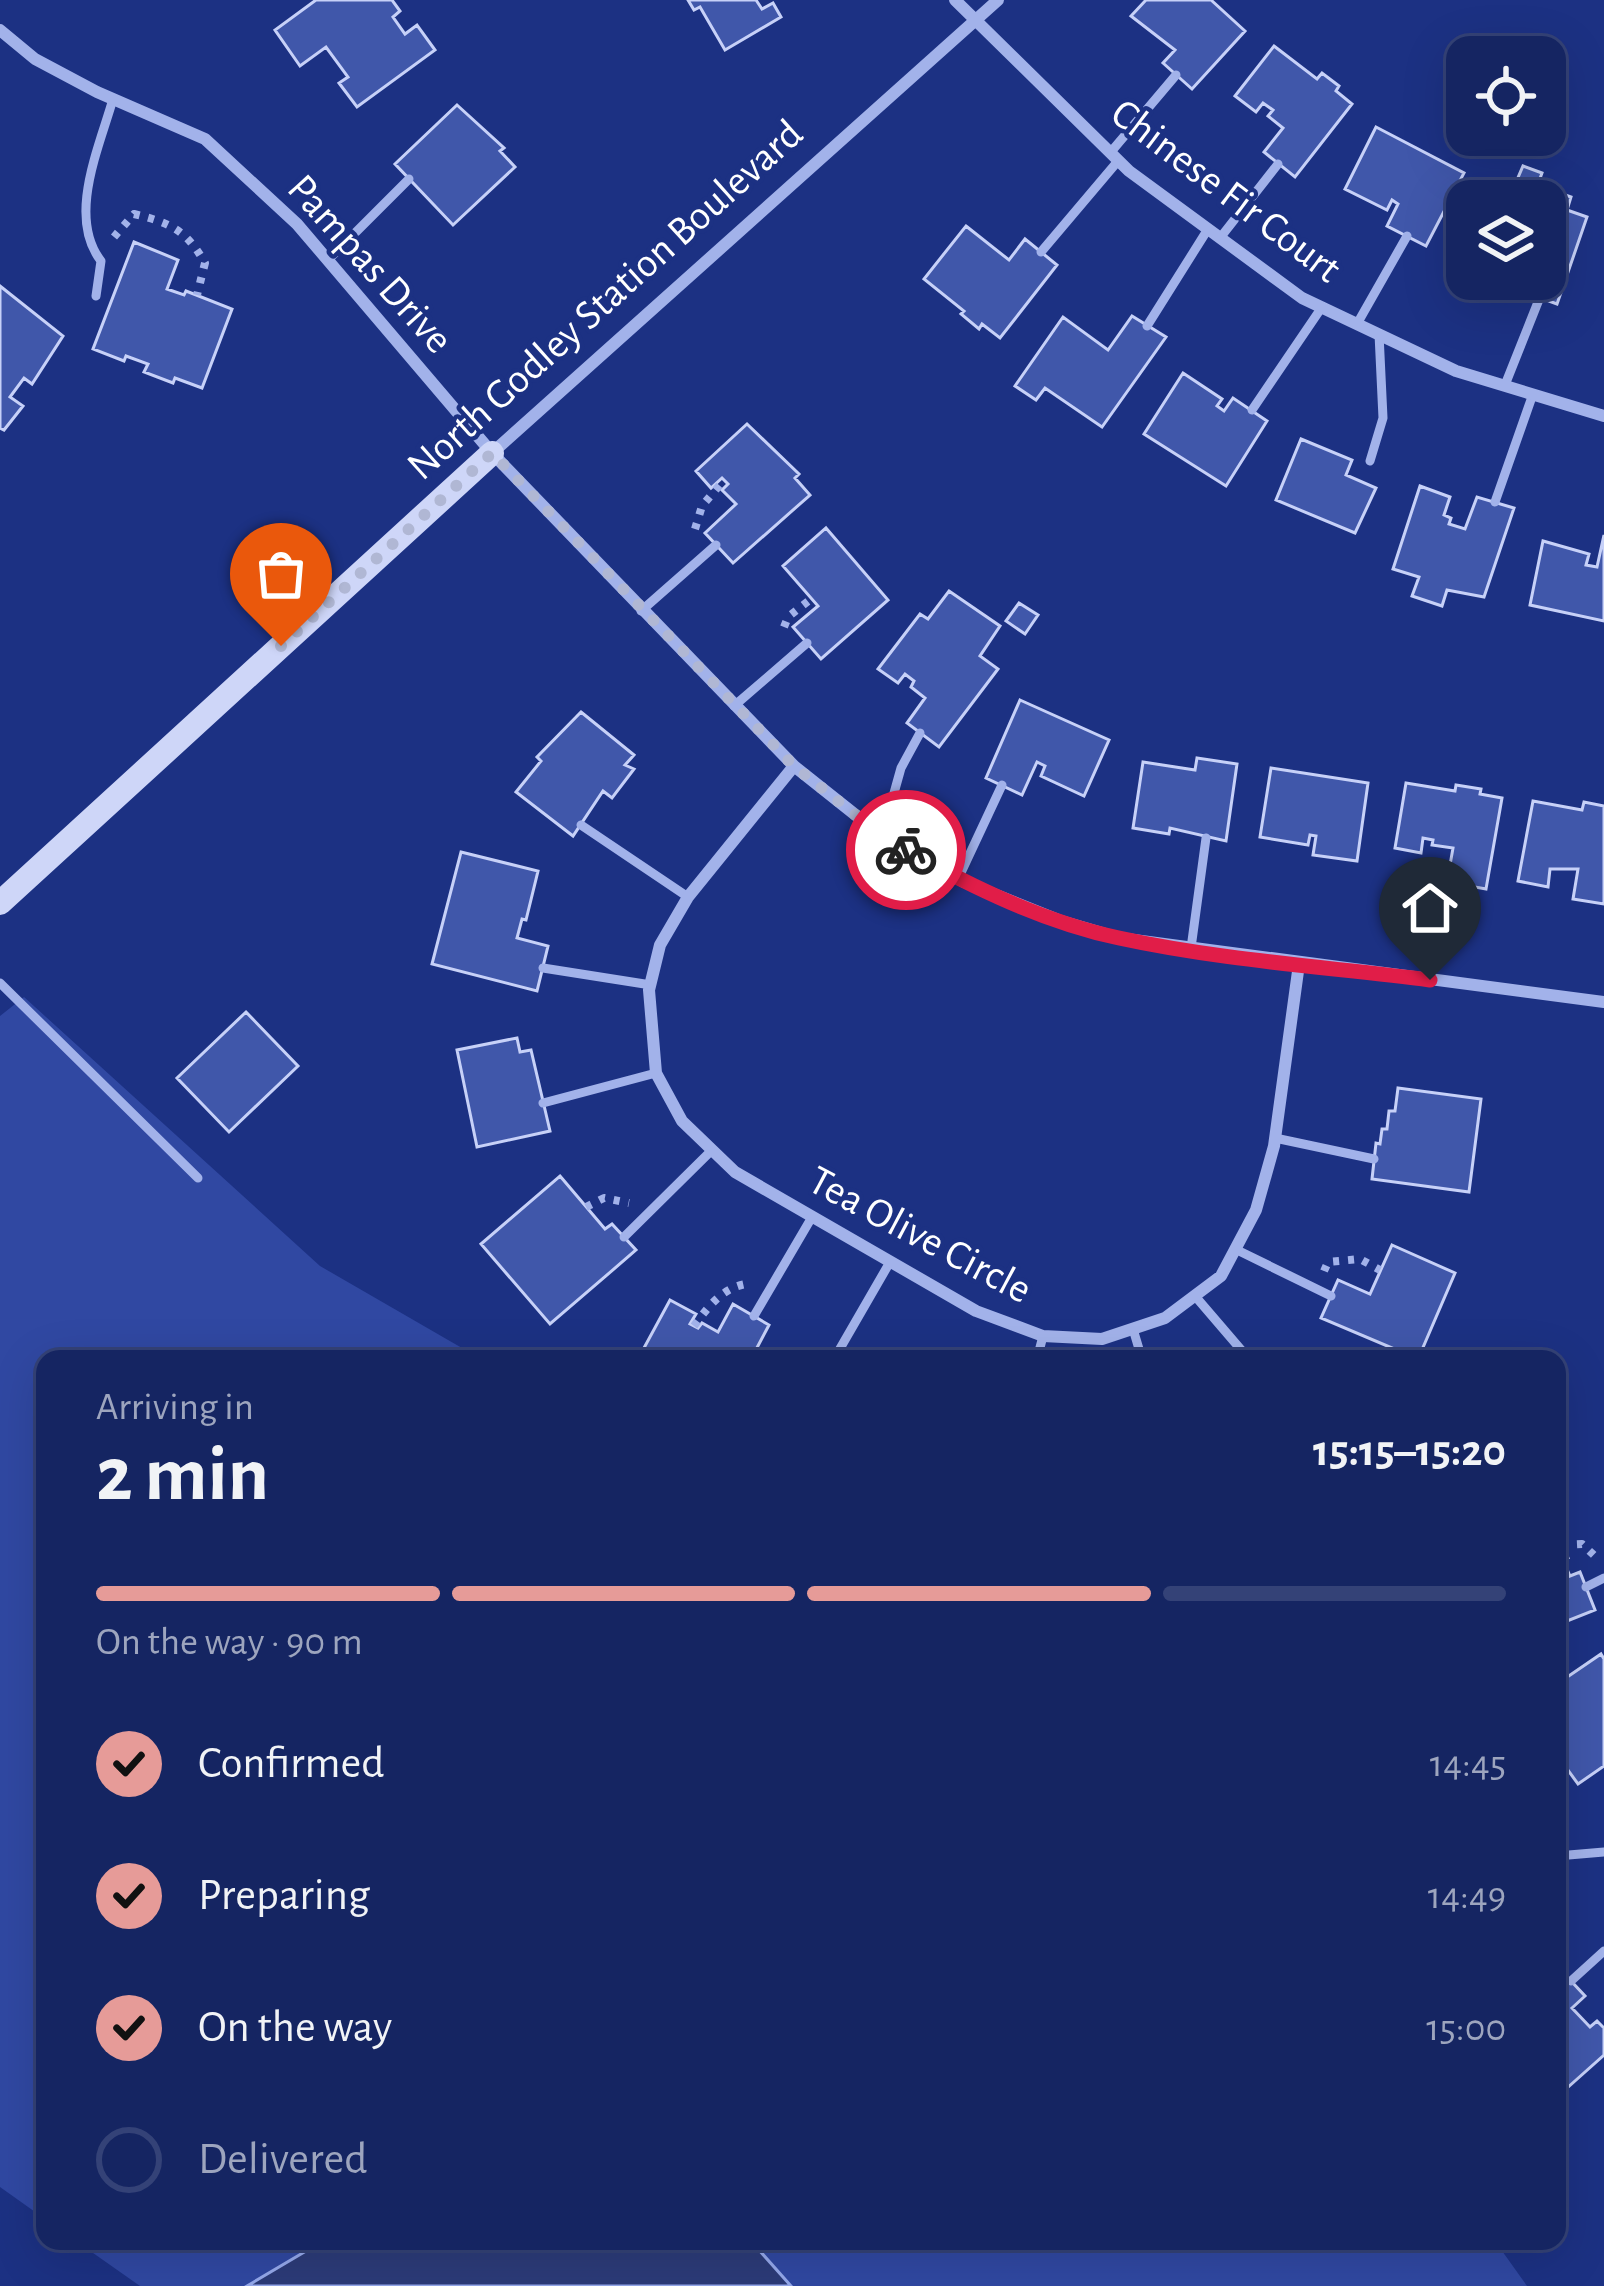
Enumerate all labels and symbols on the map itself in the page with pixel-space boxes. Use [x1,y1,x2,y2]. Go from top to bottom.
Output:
street label: Chinese Fir Court [1103,91,1349,291]
street label: North Godley Station Boulevard [399,112,811,488]
street label: Pampas Drive [279,167,461,361]
pin [230,523,332,646]
courier [846,790,966,910]
pin [1379,857,1481,980]
street label: Tea Olive Circle [802,1159,1038,1311]

